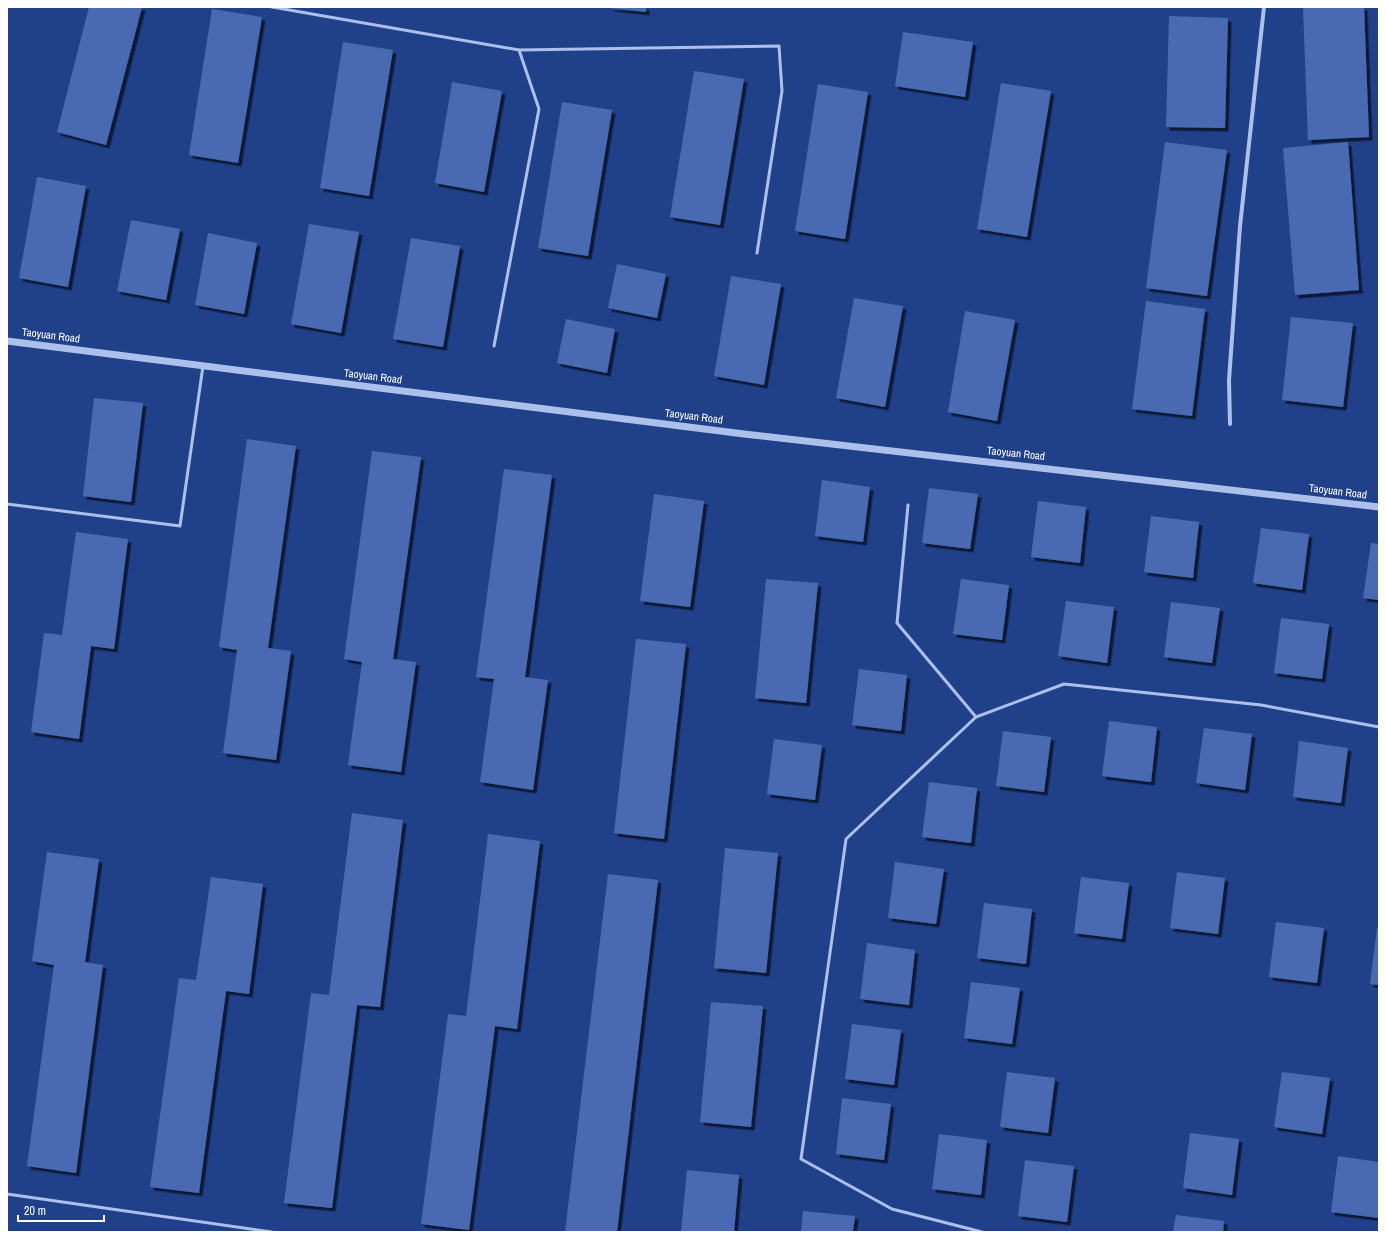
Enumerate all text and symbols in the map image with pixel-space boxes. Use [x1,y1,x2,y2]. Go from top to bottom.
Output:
street label: Taoyuan Road [21,324,81,346]
street label: Taoyuan Road [343,365,403,387]
street label: Taoyuan Road [664,405,724,427]
street label: Taoyuan Road [986,443,1046,463]
street label: Taoyuan Road [1308,480,1368,502]
scale bar [18,1197,104,1223]
text: 20 m [24,1203,46,1219]

